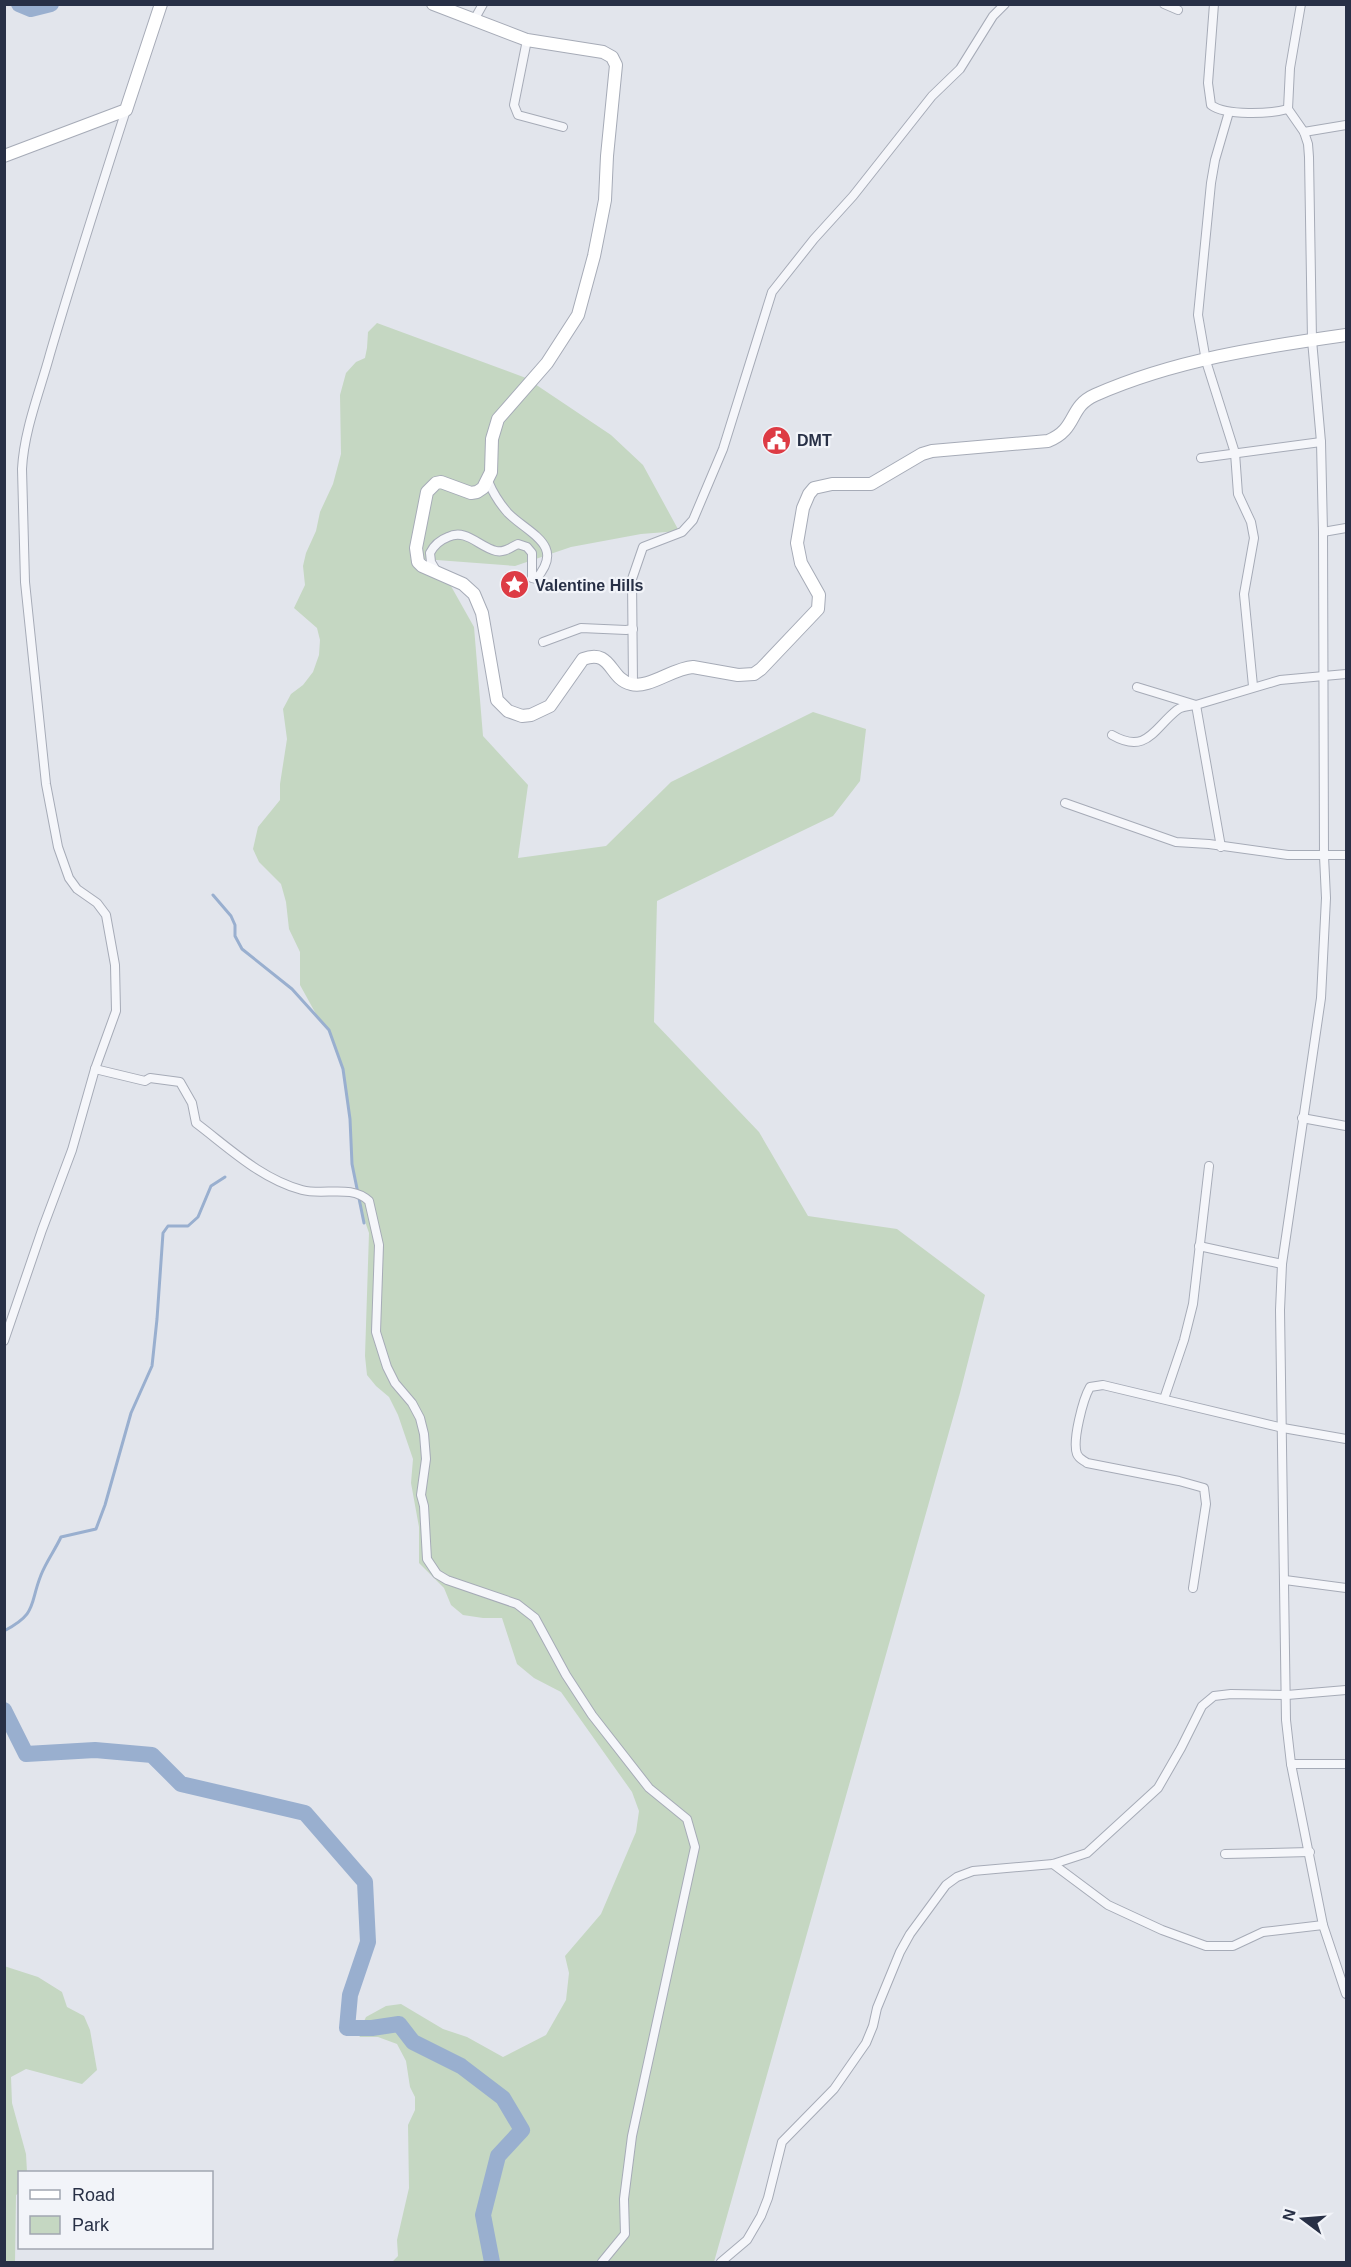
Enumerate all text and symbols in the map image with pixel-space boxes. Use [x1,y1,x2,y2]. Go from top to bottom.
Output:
public building icon: DMT [760,424,792,456]
place label: DMT [797,432,832,449]
place icon: Valentine Hills [498,569,530,601]
place label: Valentine Hills [535,577,644,594]
legend [18,2171,213,2249]
text: Road [72,2185,115,2205]
north arrow [1273,2189,1333,2249]
text: N [1279,2207,1299,2223]
text: Park [72,2215,110,2235]

